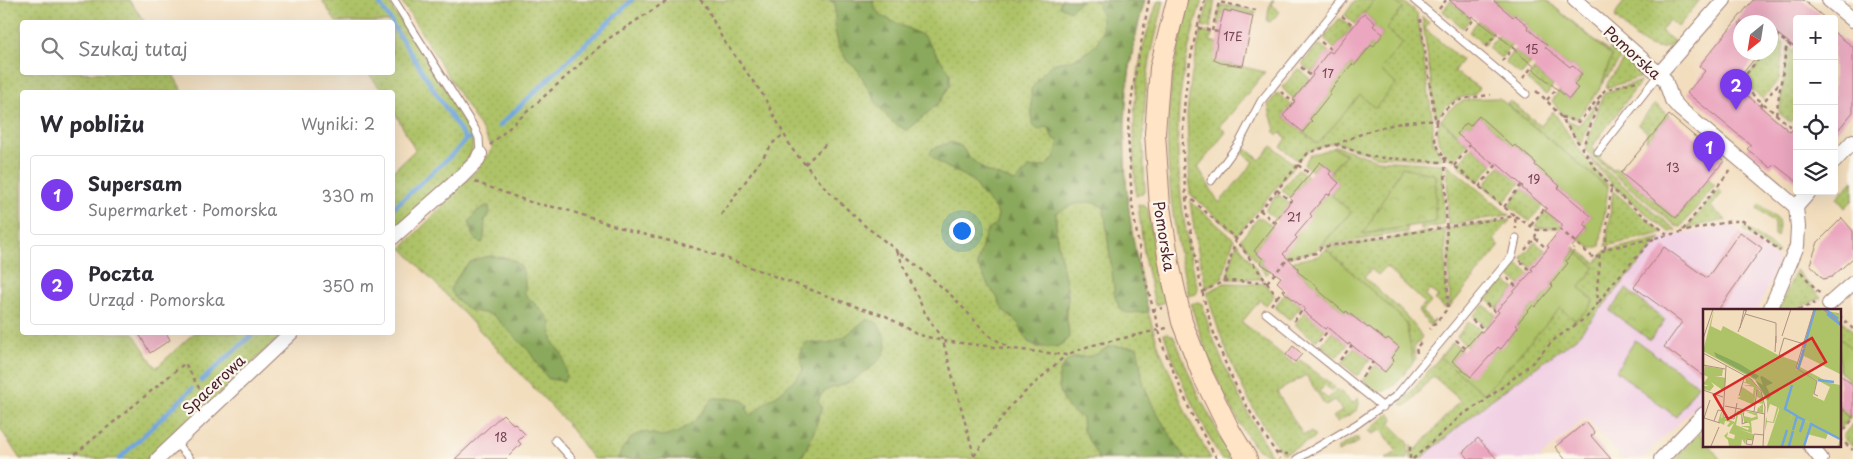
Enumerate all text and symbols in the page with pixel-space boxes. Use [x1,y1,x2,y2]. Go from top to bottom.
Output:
north arrow [1733,15,1778,60]
map controls [1793,15,1838,195]
button: + [1793,15,1838,60]
search box [20,20,395,75]
street label: Pomorska [1599,20,1667,85]
house number: 17E [1223,27,1243,45]
icon: search [38,34,66,62]
text: Szukaj tutaj [78,34,188,62]
house number: 15 [1525,40,1539,58]
button: − [1793,60,1838,105]
house number: 17 [1322,64,1334,82]
pin: 2 [1720,69,1752,110]
button: locate [1793,105,1838,150]
text: W pobliżu [40,107,145,139]
text: Wyniki: 2 [301,111,375,135]
pin: 1 [1693,131,1725,172]
button: layers [1793,150,1838,195]
house number: 13 [1666,158,1680,176]
text: Supersam [88,169,182,197]
house number: 19 [1528,170,1540,188]
text: 1 [53,183,61,207]
text: 330 m [321,183,374,207]
text: Supermarket · Pomorska [88,197,277,221]
street label: Pomorska [1148,199,1182,273]
house number: 21 [1287,208,1301,226]
your location [949,218,975,244]
text: Poczta [88,259,154,287]
text: 2 [51,273,63,297]
text: 350 m [322,273,374,297]
text: Urząd · Pomorska [88,287,225,311]
inset map [1703,309,1840,446]
street label: Spacerowa [176,348,250,419]
house number: 18 [495,428,507,446]

